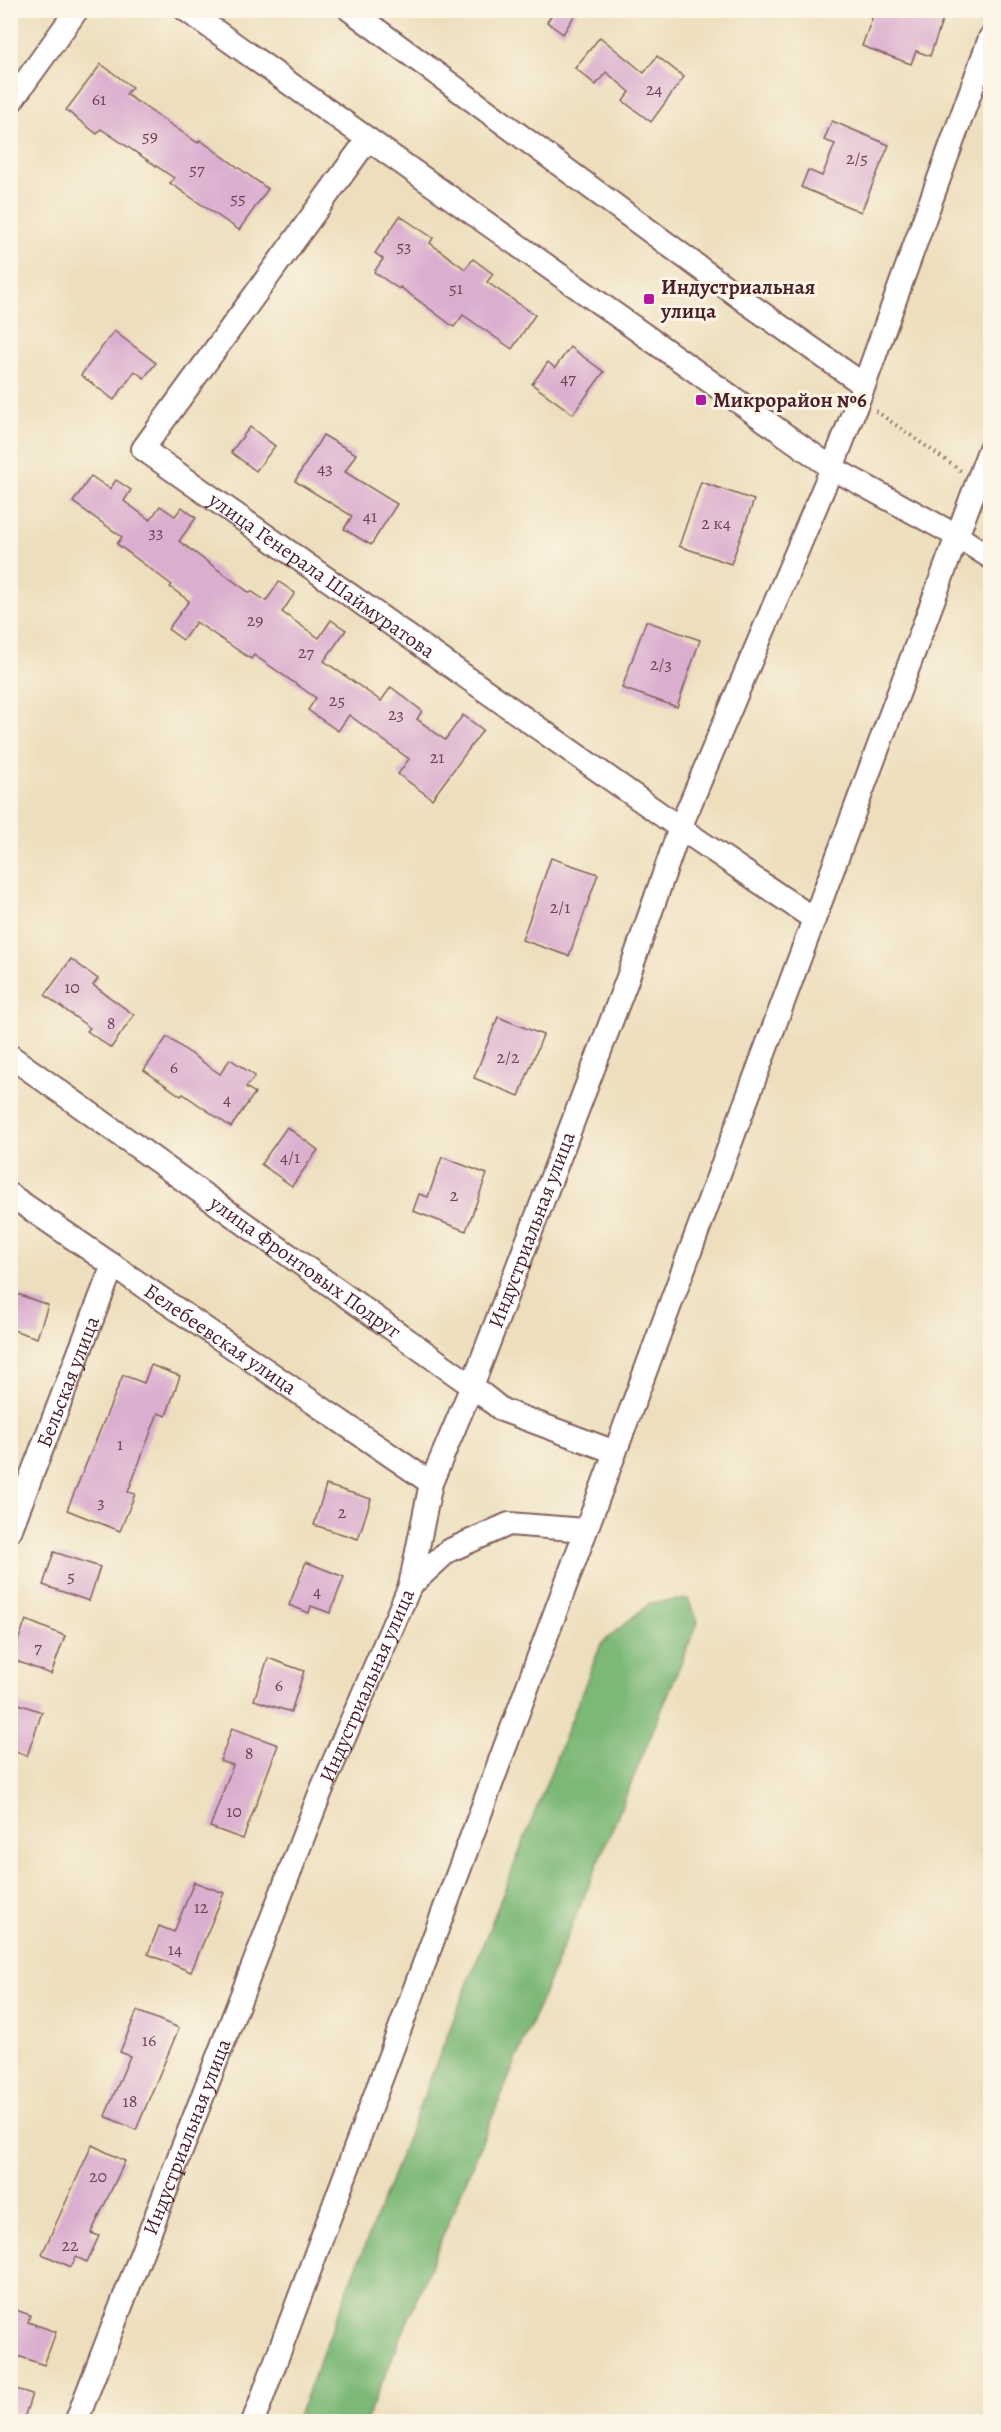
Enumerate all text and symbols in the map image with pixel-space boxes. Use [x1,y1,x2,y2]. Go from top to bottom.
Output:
house number: 24 [646,77,662,101]
house number: 61 [92,87,106,111]
house number: 59 [142,124,158,148]
house number: 2/5 [846,146,868,170]
house number: 57 [189,157,205,181]
house number: 55 [230,186,246,210]
house number: 53 [396,234,412,258]
place label: Индустриальная улица [660,273,815,325]
house number: 51 [449,276,463,300]
marker: Индустриальная улица [642,292,656,306]
house number: 47 [560,366,576,390]
place label: Микрорайон №6 [713,386,867,414]
marker: Микрорайон №6 [694,393,708,407]
house number: 43 [317,456,333,480]
street label: улица Генерала Шаймуратова [202,485,441,665]
house number: 41 [363,504,377,528]
house number: 2 к4 [701,511,731,535]
house number: 33 [149,520,163,544]
house number: 29 [247,608,263,632]
house number: 27 [298,640,314,664]
house number: 2/3 [650,652,672,676]
house number: 25 [329,688,345,712]
house number: 23 [388,702,404,726]
house number: 21 [430,745,444,769]
house number: 2/1 [550,895,570,919]
house number: 10 [64,975,80,999]
house number: 8 [107,1011,115,1035]
house number: 2/2 [496,1045,520,1069]
house number: 6 [170,1055,178,1079]
house number: 4 [223,1087,231,1111]
street label: Индустриальная улица [481,1127,582,1332]
house number: 4/1 [280,1145,300,1169]
house number: 2 [450,1183,459,1207]
street label: улица Фронтовых Подруг [203,1188,407,1345]
street label: Белебеевская улица [138,1277,303,1401]
street label: Бельская улица [30,1312,106,1452]
house number: 1 [117,1432,123,1456]
house number: 3 [97,1490,105,1514]
house number: 2 [338,1500,347,1524]
house number: 5 [67,1564,75,1588]
house number: 4 [313,1579,321,1603]
street label: Индустриальная улица [313,1584,421,1787]
house number: 7 [34,1635,42,1659]
house number: 6 [275,1673,283,1697]
house number: 8 [245,1741,253,1765]
house number: 10 [226,1799,242,1823]
house number: 12 [194,1895,209,1919]
house number: 14 [168,1937,182,1961]
house number: 16 [142,2028,156,2052]
street label: Индустриальная улица [136,2034,238,2239]
house number: 18 [123,2089,137,2113]
house number: 20 [89,2164,107,2188]
house number: 22 [61,2233,79,2257]

